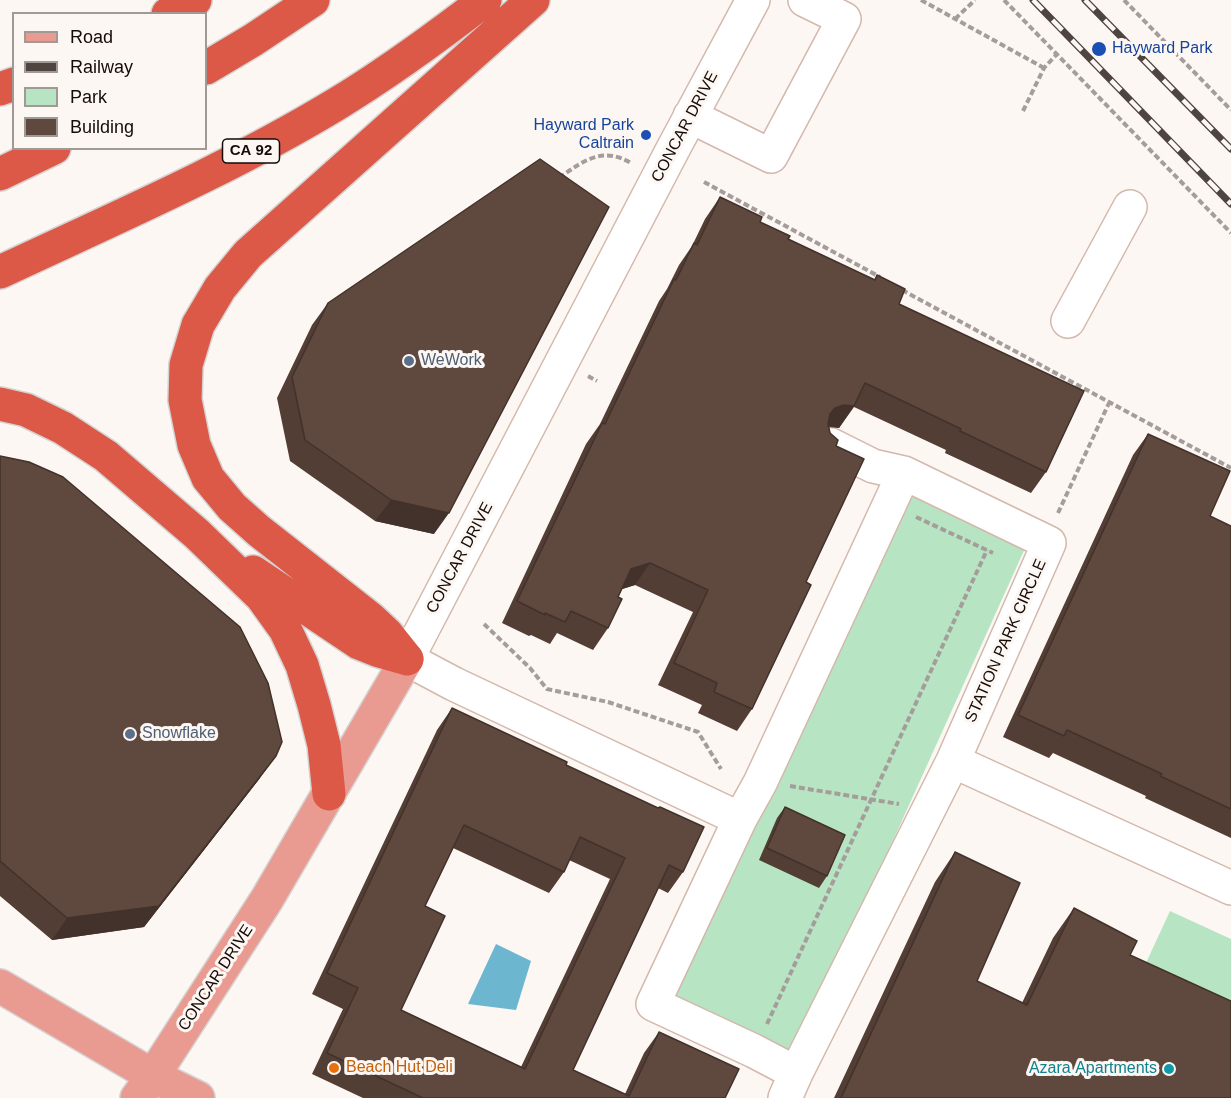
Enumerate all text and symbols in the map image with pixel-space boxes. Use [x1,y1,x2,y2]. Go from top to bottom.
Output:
legend [12,12,207,150]
text: Road [70,27,113,47]
place label: Hayward Park [1112,39,1212,59]
marker: Hayward Park [1090,40,1108,58]
text: Railway [70,57,133,77]
street label: CONCAR DRIVE [648,68,722,186]
text: Park [70,87,107,107]
place label: Hayward Park Caltrain [534,116,634,154]
text: Building [70,117,134,137]
marker: Hayward Park Caltrain [639,128,653,142]
road number: CA 92 [222,139,280,163]
place label: WeWork [421,351,482,371]
marker: WeWork [402,354,416,368]
street label: CONCAR DRIVE [423,499,497,617]
street label: STATION PARK CIRCLE [961,556,1051,726]
place label: Snowflake [142,724,216,744]
marker: Snowflake [123,727,137,741]
street label: CONCAR DRIVE [175,921,257,1035]
place label: Beach Hut Deli [346,1058,453,1078]
place label: Azara Apartments [1029,1059,1157,1079]
marker: Beach Hut Deli [327,1061,341,1075]
marker: Azara Apartments [1162,1062,1176,1076]

